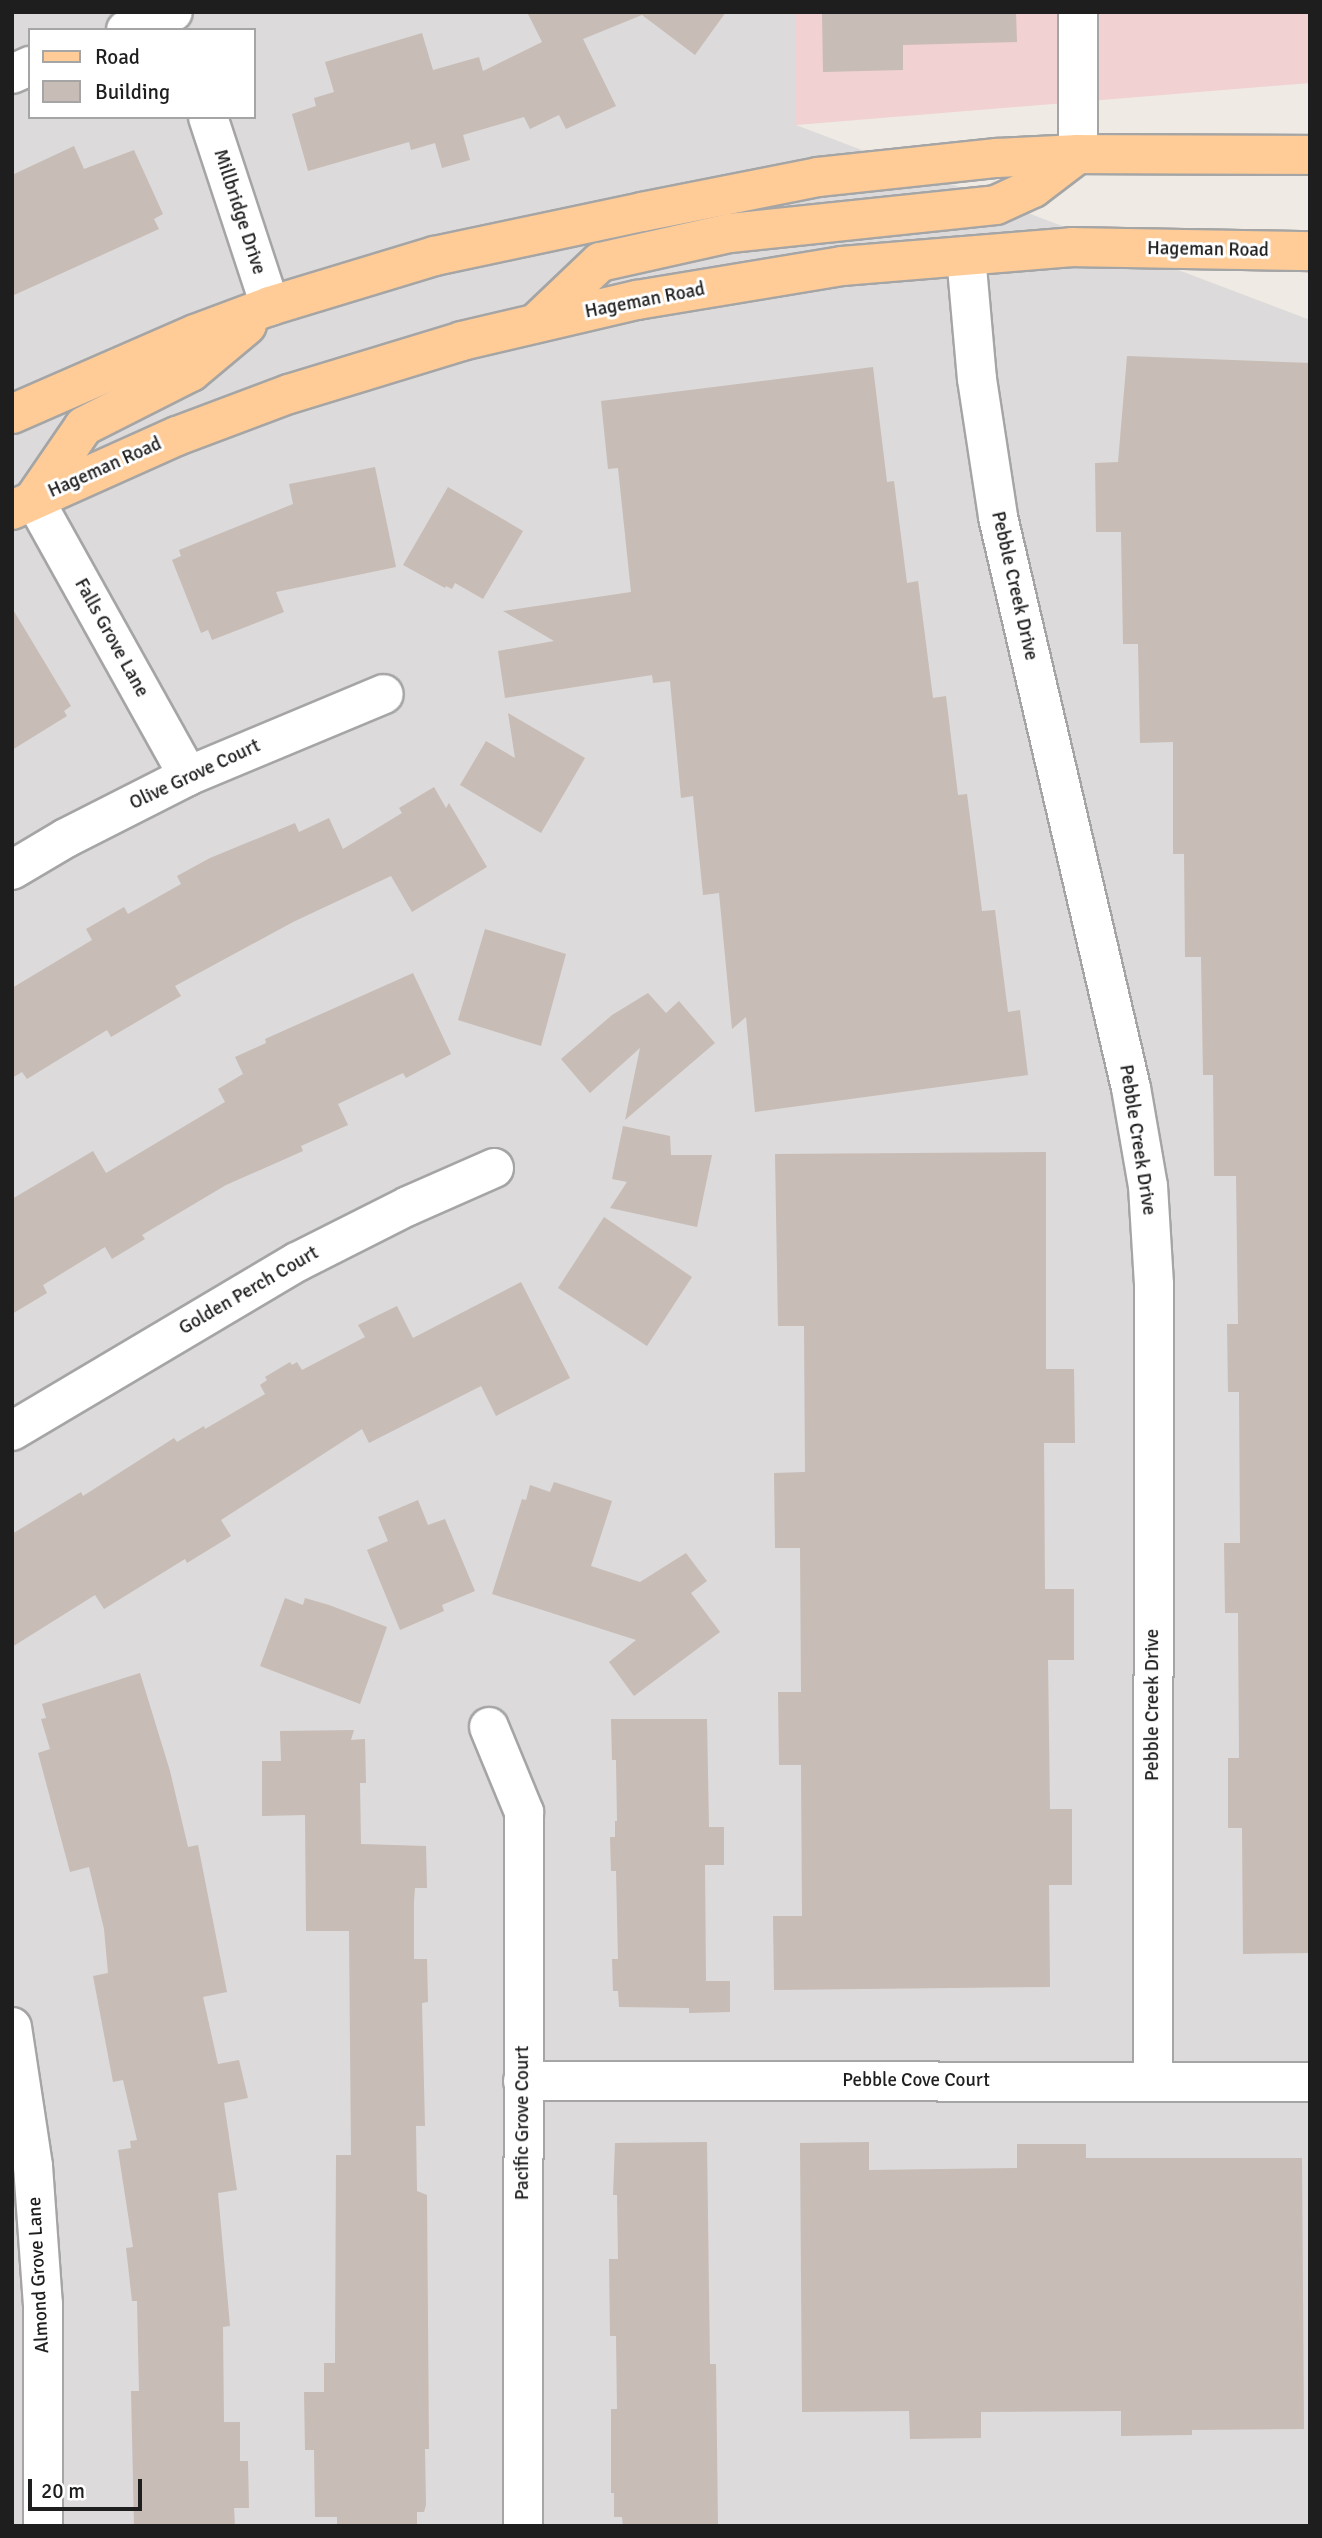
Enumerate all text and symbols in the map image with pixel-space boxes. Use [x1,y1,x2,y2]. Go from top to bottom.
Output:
legend [28,28,256,119]
text: Road [95,44,140,70]
text: Building [95,79,170,105]
street label: Millbridge Drive [208,147,270,277]
street label: Hageman Road [1147,238,1269,262]
street label: Hageman Road [583,278,707,324]
street label: Hageman Road [45,433,165,503]
street label: Pebble Creek Drive [986,509,1042,663]
street label: Falls Grove Lane [69,575,153,701]
street label: Olive Grove Court [126,735,264,815]
street label: Pebble Creek Drive [1114,1063,1160,1217]
street label: Golden Perch Court [175,1242,323,1340]
street label: Pebble Creek Drive [1142,1629,1164,1781]
street label: Pacific Grove Court [512,2046,534,2200]
street label: Pebble Cove Court [842,2070,990,2092]
street label: Almond Grove Lane [24,2196,54,2354]
scale bar [32,2464,145,2508]
text: 20 m [41,2478,85,2504]

